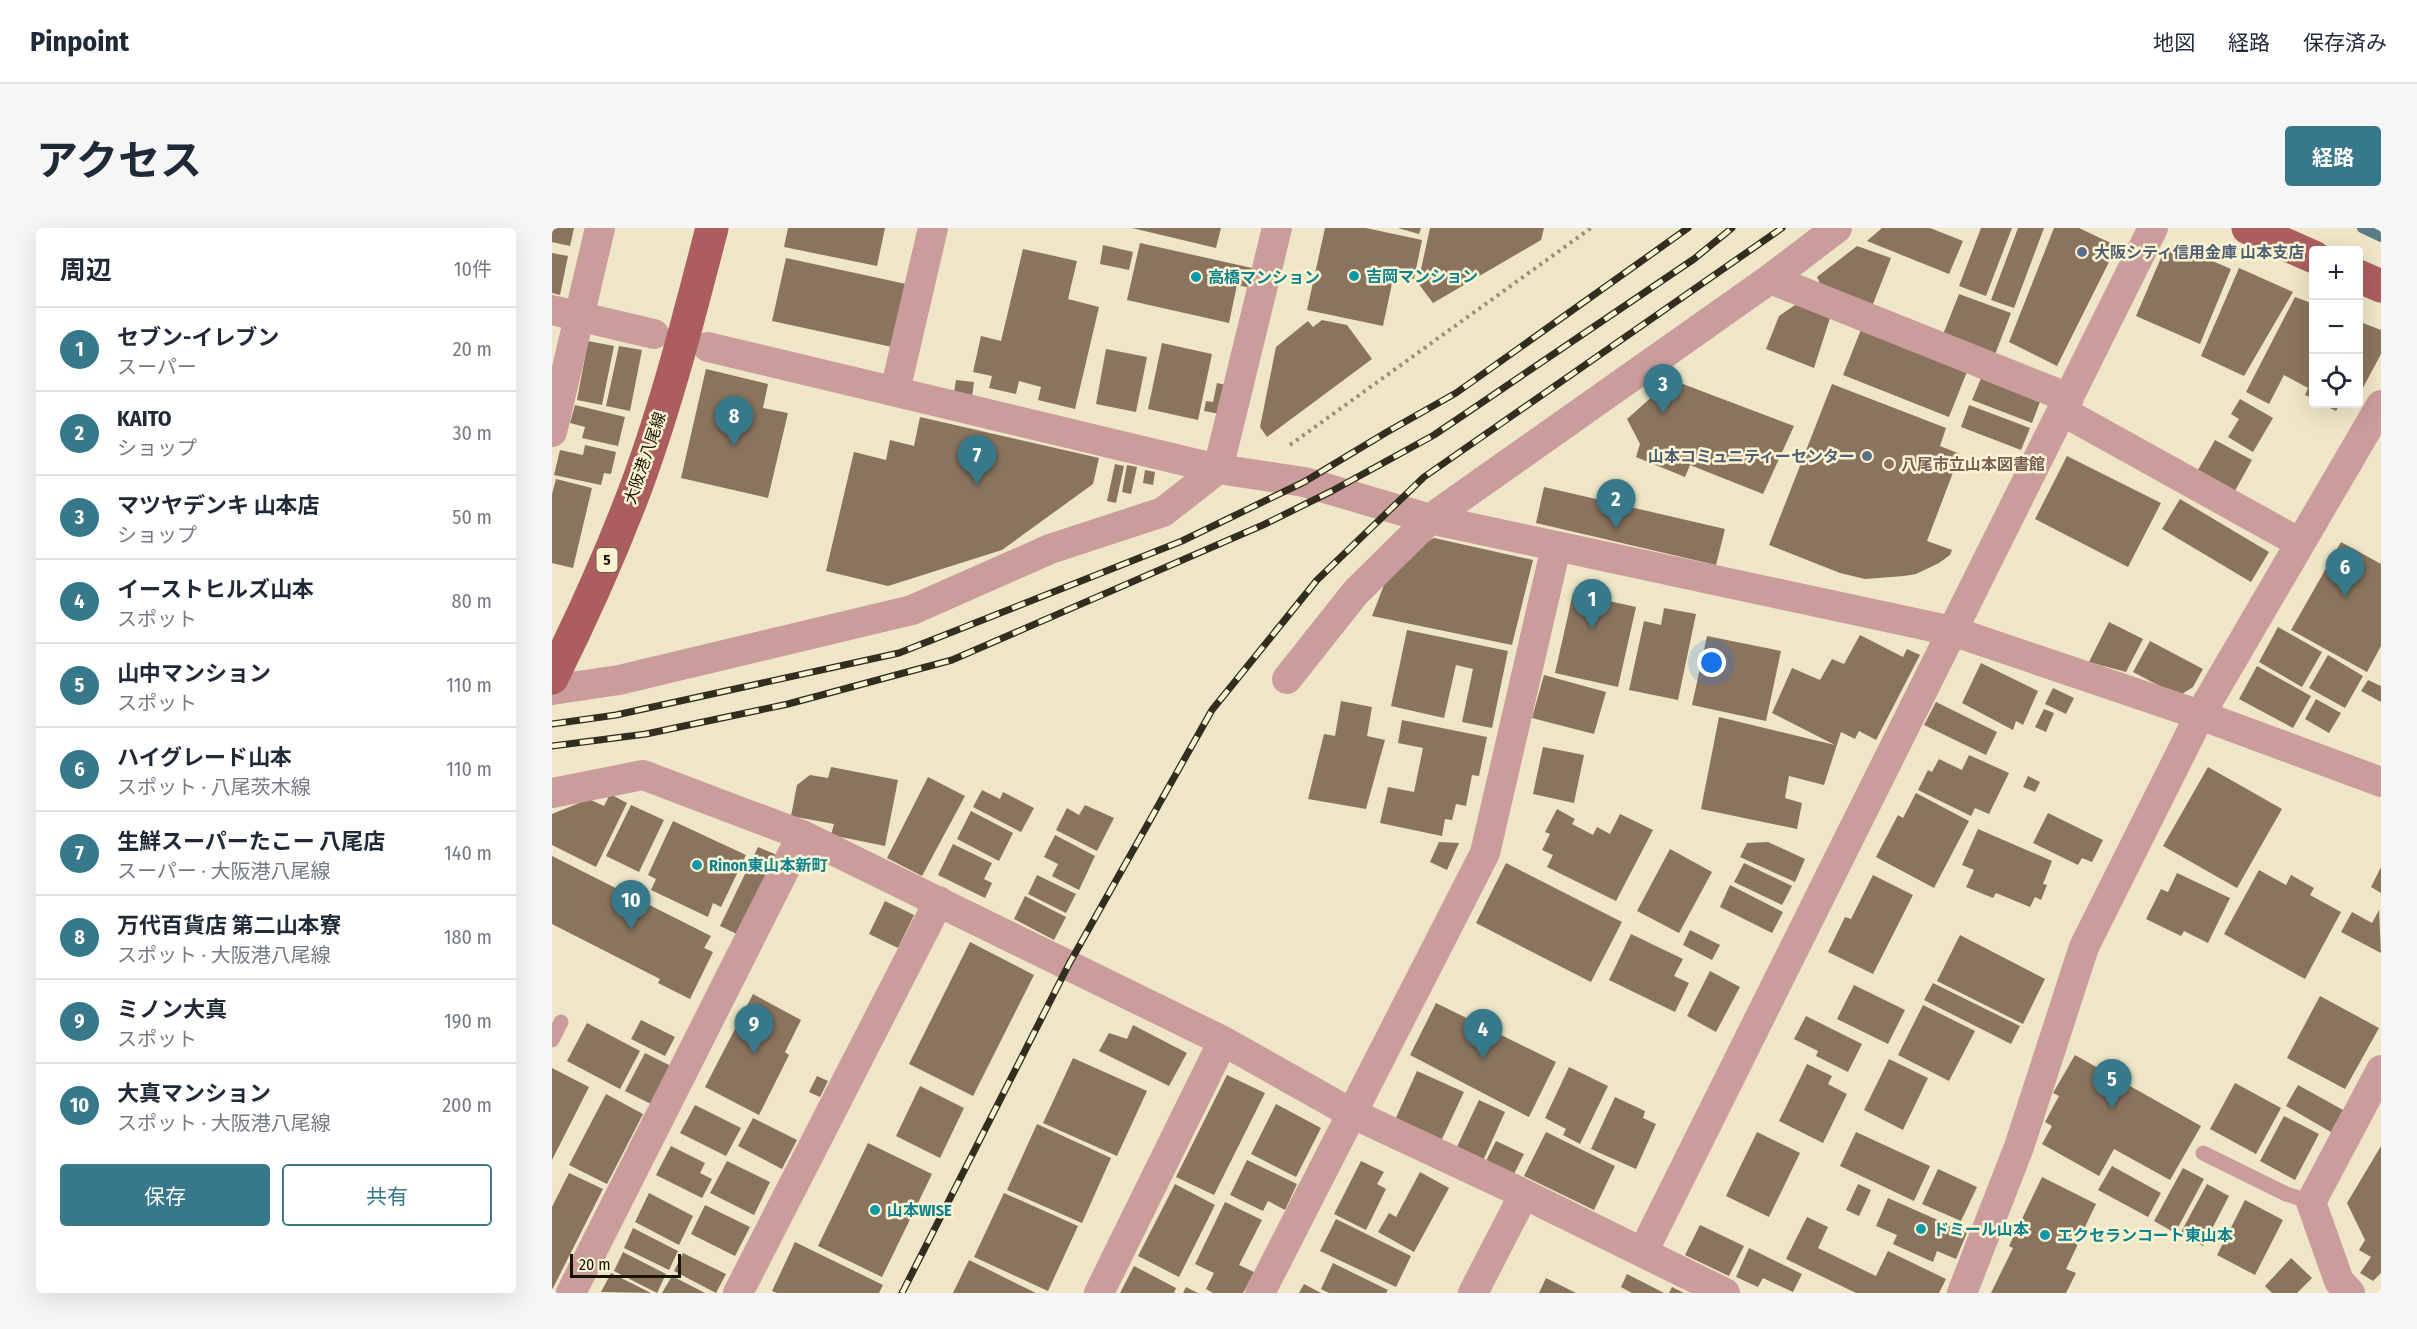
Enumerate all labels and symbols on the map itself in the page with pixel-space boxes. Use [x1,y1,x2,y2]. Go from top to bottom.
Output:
place label: 大阪シティ信用金庫 山本支店 [2094,243,2304,262]
marker: 大阪シティ信用金庫 山本支店 [2075,245,2089,259]
place label: 吉岡マンション [1366,267,1478,286]
place label: 高橋マンション [1208,268,1320,287]
marker: 吉岡マンション [1347,269,1361,283]
marker: 高橋マンション [1189,270,1203,284]
pin: 3 [1644,364,1682,414]
pin: 8 [714,396,753,446]
street label: 大阪港八尾線 [620,410,670,506]
pin: 7 [958,436,996,485]
place label: 山本コミュニティーセンター [1648,447,1855,466]
marker: 山本コミュニティーセンター [1860,449,1874,463]
place label: 八尾市立山本図書館 [1901,455,2045,474]
marker: 八尾市立山本図書館 [1882,457,1896,471]
pin: 2 [1596,480,1636,529]
road number: 5 [596,548,618,572]
pin: 6 [2326,548,2364,597]
pin: 1 [1572,580,1612,629]
your location [1697,648,1726,677]
place label: Rinon東山本新町 [709,856,827,875]
marker: Rinon東山本新町 [690,858,704,872]
pin: 10 [612,880,650,930]
pin: 9 [734,1004,774,1054]
pin: 4 [1464,1010,1502,1059]
pin: 5 [2092,1060,2132,1109]
place label: 山本WISE [887,1201,952,1220]
marker: 山本WISE [868,1203,882,1217]
place label: ドミール山本 [1933,1220,2029,1239]
marker: ドミール山本 [1914,1222,1928,1236]
place label: エクセランコート東山本 [2057,1226,2233,1245]
marker: エクセランコート東山本 [2038,1228,2052,1242]
scale bar [570,1251,681,1278]

